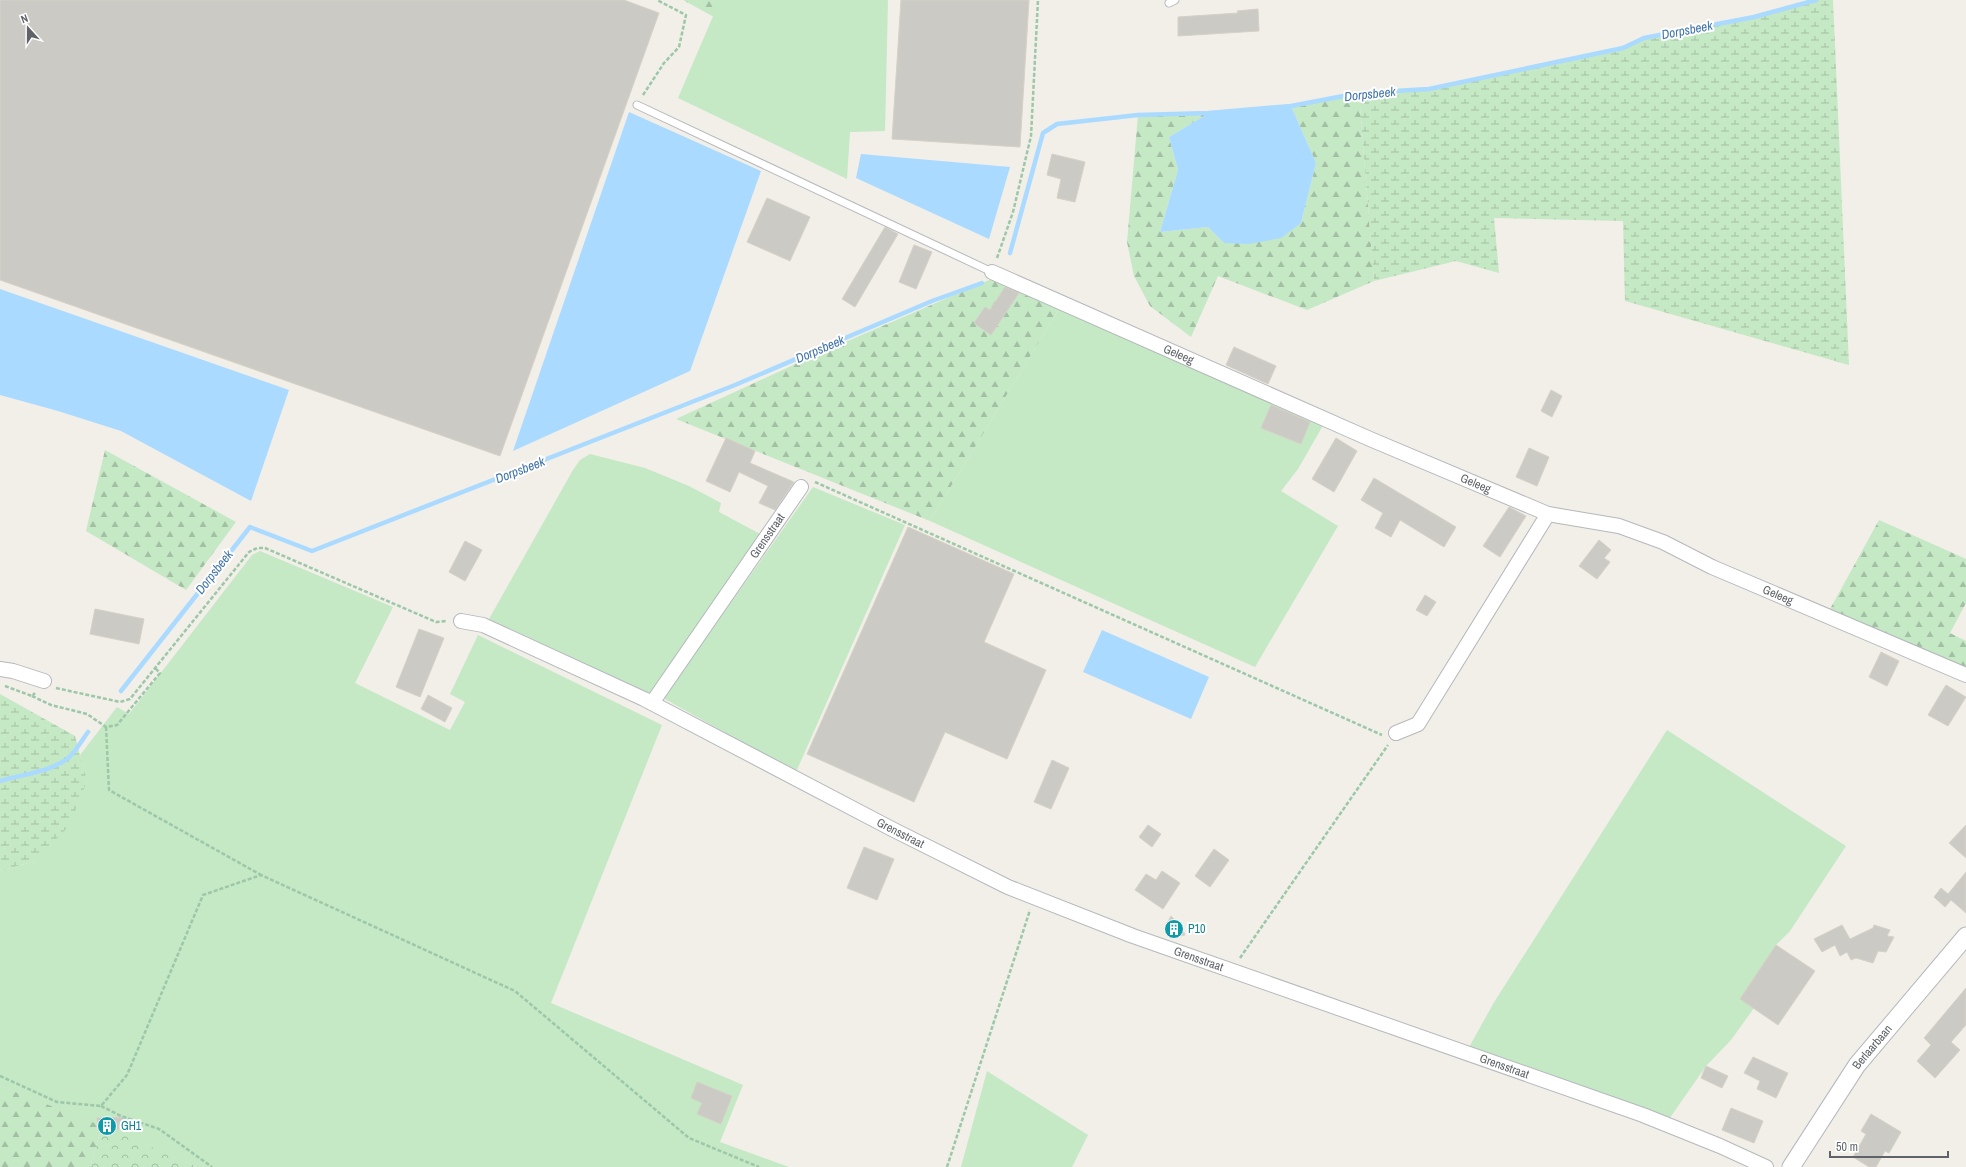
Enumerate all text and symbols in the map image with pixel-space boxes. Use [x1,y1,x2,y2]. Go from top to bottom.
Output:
north arrow [8,8,48,48]
text: N [19,11,30,26]
water label: Dorpsbeek [1660,17,1715,43]
water label: Dorpsbeek [1343,83,1397,105]
water label: Dorpsbeek [793,331,848,367]
street label: Geleeg [1161,341,1197,368]
water label: Dorpsbeek [493,453,548,487]
street label: Geleeg [1458,470,1494,497]
street label: Grensstraat [746,510,789,562]
water label: Dorpsbeek [191,546,237,598]
street label: Geleeg [1760,582,1796,609]
street label: Grensstraat [874,814,927,852]
building icon: P10 [1163,918,1185,940]
place label: P10 [1188,921,1206,937]
street label: Grensstraat [1172,943,1226,975]
street label: Berlaarbaan [1848,1021,1896,1072]
street label: Grensstraat [1477,1050,1531,1082]
building icon: GH1 [96,1115,118,1137]
place label: GH1 [121,1118,142,1134]
scale bar [1830,1133,1948,1159]
text: 50 m [1836,1139,1858,1155]

